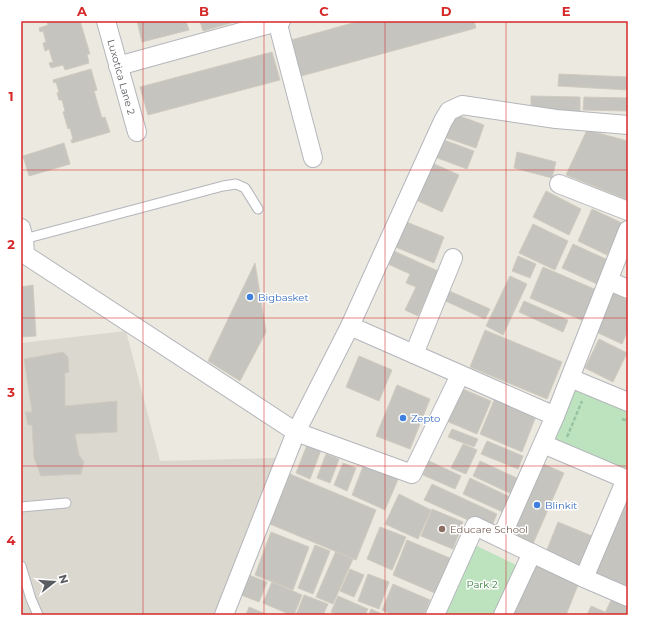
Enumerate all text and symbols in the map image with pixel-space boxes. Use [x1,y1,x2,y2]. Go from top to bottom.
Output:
text: A [76,3,88,19]
text: B [199,3,209,19]
text: C [319,3,329,19]
text: D [441,3,452,19]
text: E [562,3,571,19]
street label: Luxotica Lane 2 [104,38,138,117]
text: 1 [8,88,14,104]
text: 2 [7,236,15,252]
place label: Bigbasket [258,291,308,304]
marker: Bigbasket [245,292,255,302]
text: 3 [6,384,15,400]
place label: Zepto [411,412,440,425]
marker: Zepto [398,413,408,423]
place label: Blinkit [545,499,577,512]
marker: Blinkit [532,500,542,510]
place label: Educare School [450,523,528,536]
marker: Educare School [437,524,447,534]
text: 4 [7,532,16,548]
north arrow [34,562,74,602]
text: N [56,573,72,585]
park label: Park 2 [466,578,498,591]

